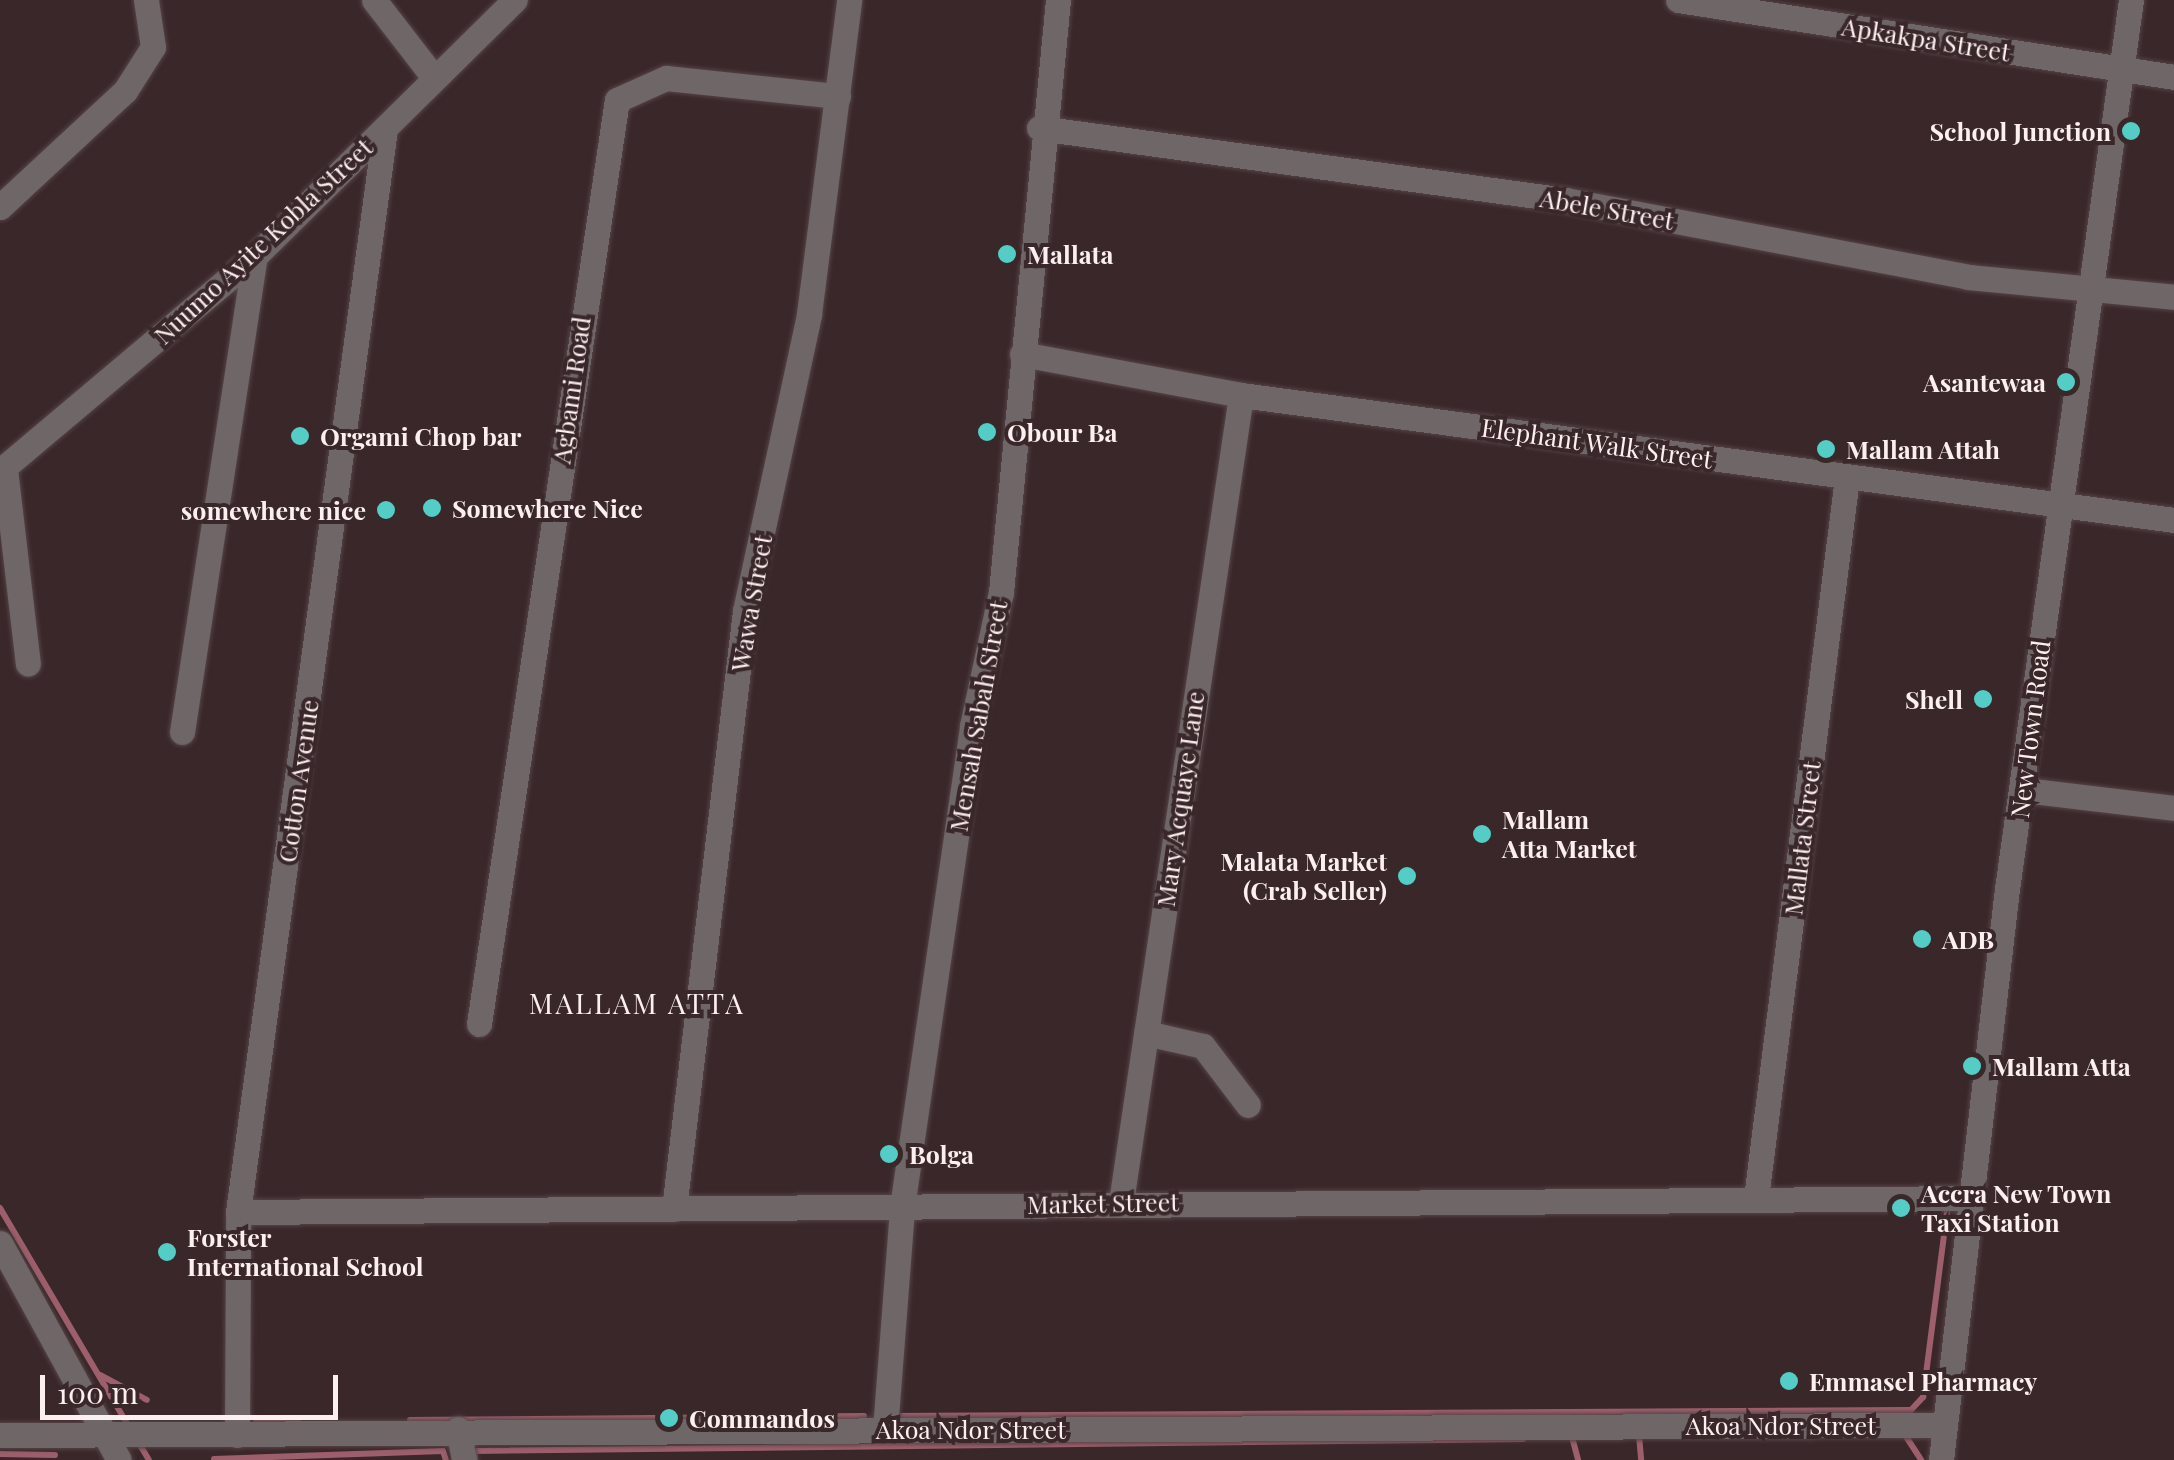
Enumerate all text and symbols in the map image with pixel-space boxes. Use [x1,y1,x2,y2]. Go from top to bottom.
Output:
street label: Apkakpa Street [1840,11,2012,67]
place label: School Junction [1929,116,2111,146]
marker: School Junction [2120,120,2142,142]
street label: Nuumo Ayite Kobla Street [147,132,379,350]
street label: Abele Street [1538,182,1676,236]
place label: Mallata [1027,239,1113,269]
marker: Mallata [996,243,1018,265]
street label: Agbami Road [546,315,596,465]
place label: Asantewaa [1923,367,2046,397]
marker: Asantewaa [2055,371,2077,393]
street label: Elephant Walk Street [1479,412,1715,474]
place label: Obour Ba [1007,417,1118,447]
place label: Orgami Chop bar [320,421,521,451]
marker: Obour Ba [976,421,998,443]
marker: Orgami Chop bar [289,425,311,447]
place label: Mallam Attah [1846,434,2001,464]
marker: Mallam Attah [1815,438,1837,460]
place label: Somewhere Nice [452,493,643,523]
place label: somewhere nice [181,495,366,525]
marker: Somewhere Nice [421,497,443,519]
marker: somewhere nice [375,499,397,521]
street label: Wawa Street [724,532,778,674]
street label: Mensah Sabah Street [943,598,1013,834]
street label: New Town Road [2004,638,2056,820]
place label: Shell [1905,684,1963,714]
marker: Shell [1972,688,1994,710]
street label: Mary Acquaye Lane [1150,689,1210,909]
street label: Cotton Avenue [272,697,324,865]
street label: Mallata Street [1778,759,1826,917]
place label: Mallam Atta Market [1502,805,1637,864]
marker: Mallam Atta Market [1471,823,1493,845]
place label: Malata Market (Crab Seller) [1220,847,1387,906]
marker: Malata Market (Crab Seller) [1396,865,1418,887]
place label: ADB [1942,924,1994,954]
marker: ADB [1911,928,1933,950]
district label: MALLAM ATTA [528,986,746,1020]
place label: Mallam Atta [1992,1051,2132,1081]
marker: Mallam Atta [1961,1055,1983,1077]
place label: Bolga [909,1139,974,1169]
marker: Bolga [878,1143,900,1165]
place label: Accra New Town Taxi Station [1921,1179,2113,1238]
street label: Market Street [1026,1187,1180,1219]
marker: Accra New Town Taxi Station [1890,1197,1912,1219]
place label: Forster International School [187,1223,424,1282]
marker: Forster International School [156,1241,178,1263]
scale bar [45,1355,342,1417]
place label: Emmasel Pharmacy [1809,1366,2037,1396]
marker: Emmasel Pharmacy [1778,1370,1800,1392]
text: 100 m [57,1372,138,1412]
place label: Commandos [689,1403,835,1433]
marker: Commandos [658,1407,680,1429]
street label: Akoa Ndor Street [1685,1410,1877,1440]
street label: Akoa Ndor Street [875,1414,1067,1444]

